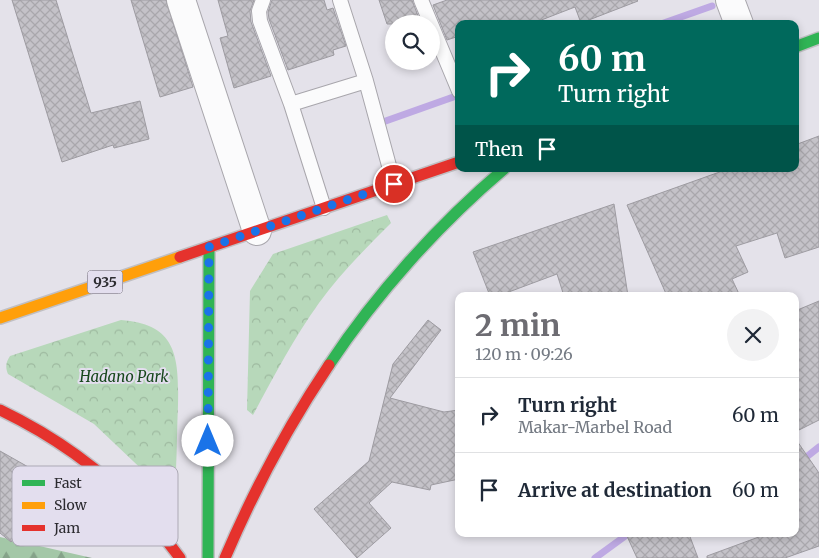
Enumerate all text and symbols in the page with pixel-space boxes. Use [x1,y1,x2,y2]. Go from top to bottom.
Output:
map controls [385,15,440,70]
button: search [385,15,440,70]
text: 60 m [558,37,646,81]
icon: right [475,40,540,105]
text: Turn right [558,80,669,108]
icon: arrive [533,135,561,163]
text: Then [475,137,523,161]
pin [373,163,415,205]
icon: arrive [380,170,408,198]
road number: 935 [88,270,122,294]
text: 2 min [475,306,560,344]
button: close [727,309,779,361]
text: 120 m · 09:26 [475,344,573,364]
park label: Hadano Park [78,367,169,386]
text: Turn right [518,393,617,417]
icon: right [475,401,503,429]
text: 60 m [732,403,779,427]
position arrow [181,414,233,466]
text: Makar-Marbel Road [518,417,672,437]
legend [12,466,178,546]
text: Fast [54,474,82,492]
icon: arrive [475,476,503,504]
text: Arrive at destination [518,478,712,502]
text: 60 m [732,478,779,502]
text: Slow [54,496,87,514]
text: Jam [53,519,80,537]

